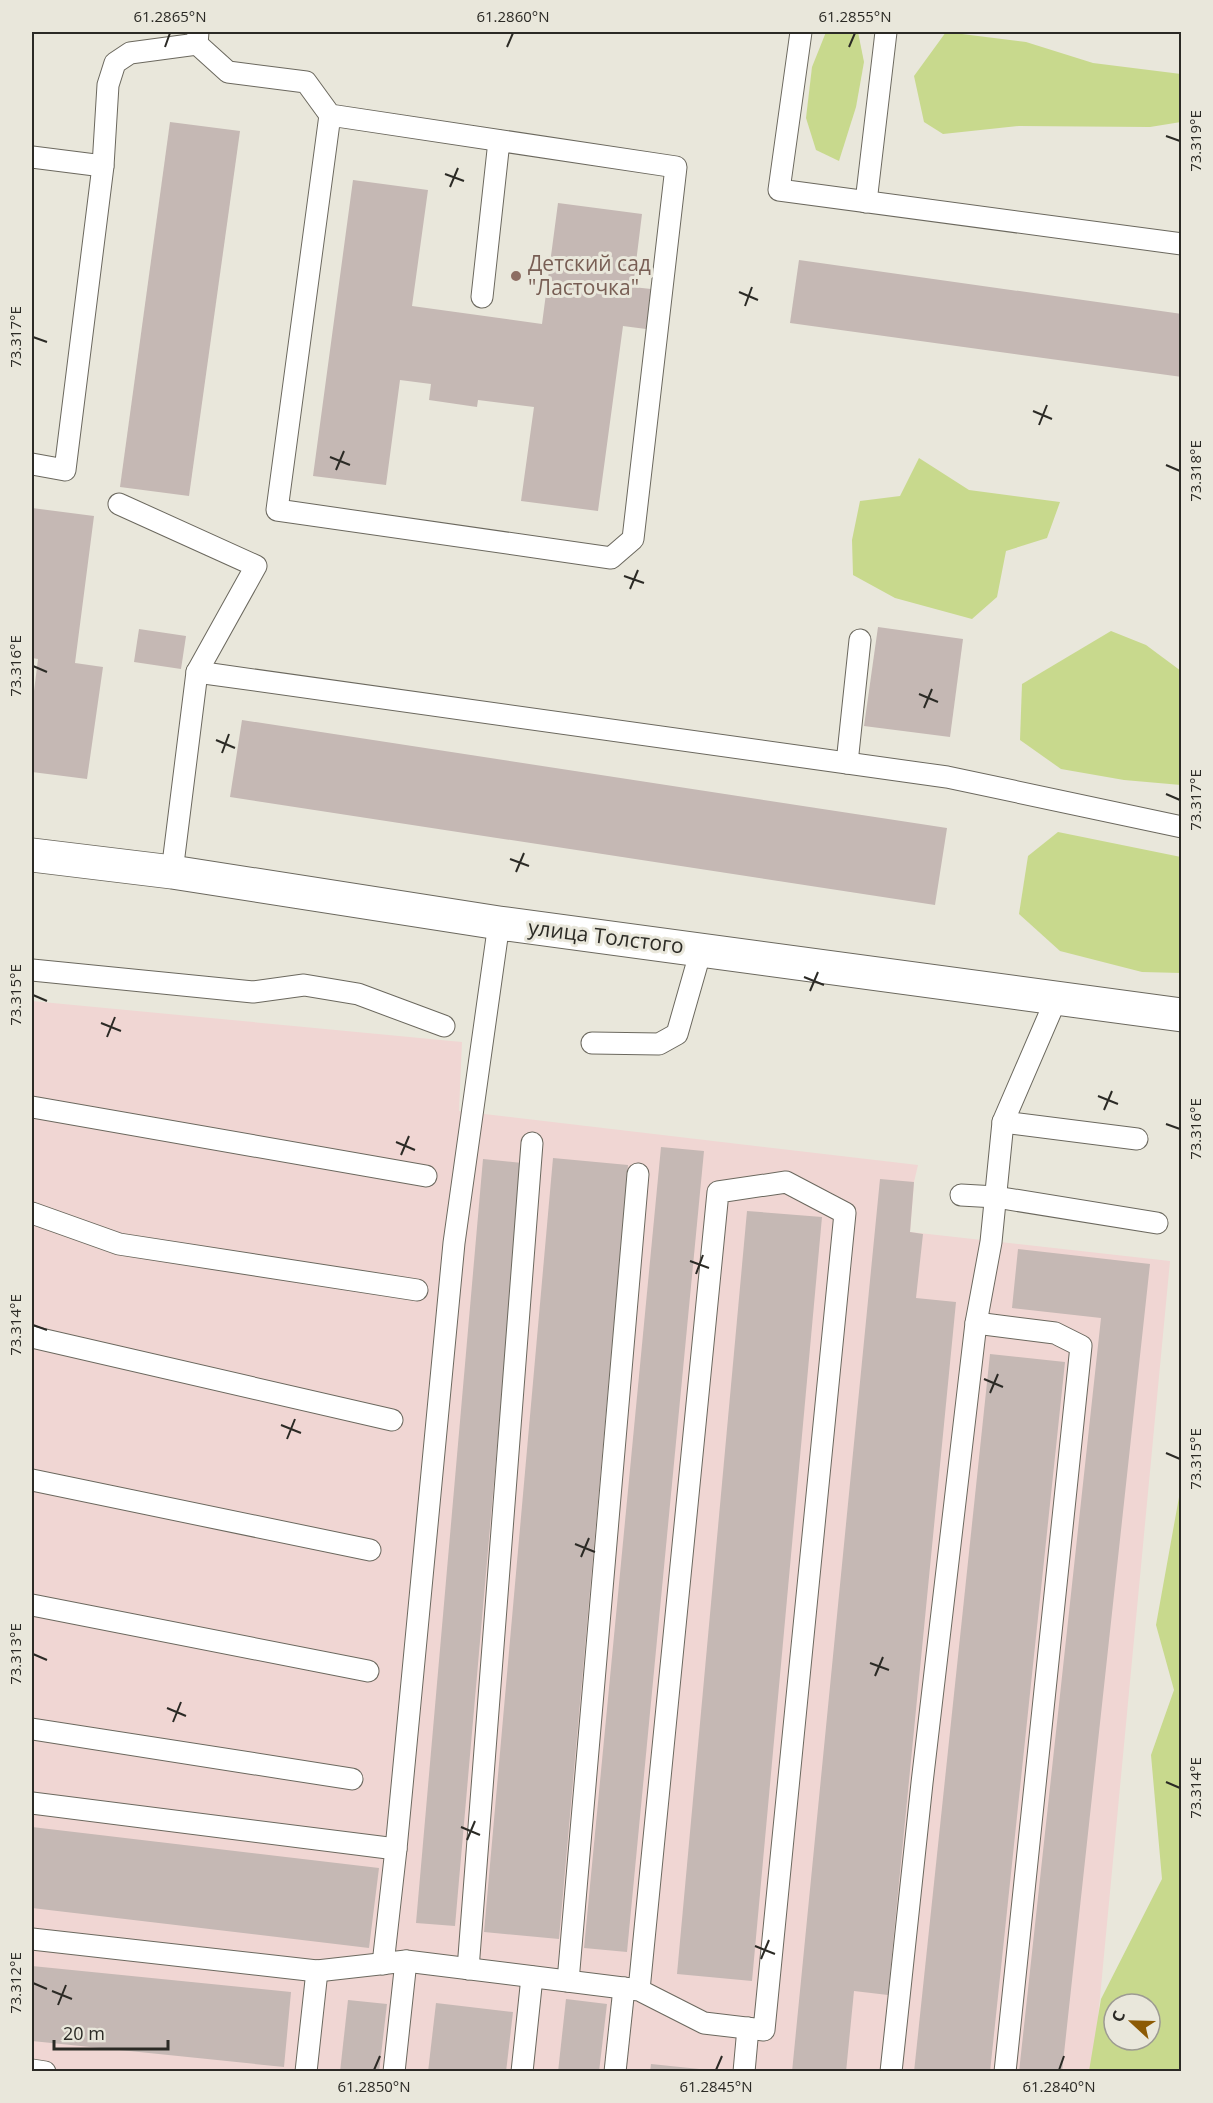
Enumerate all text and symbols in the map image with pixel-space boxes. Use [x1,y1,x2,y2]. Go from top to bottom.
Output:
text: 61.2865°N [133,6,207,26]
text: 61.2860°N [476,6,550,26]
text: 61.2855°N [818,6,892,26]
text: 73.319°E [1185,110,1205,172]
place label: Детский сад "Ласточка" [528,249,651,301]
marker: Детский сад "Ласточка" [509,269,523,283]
text: 73.317°E [5,306,25,368]
text: 73.318°E [1185,440,1205,502]
text: 73.316°E [5,635,25,697]
text: 73.317°E [1185,769,1205,831]
street label: улица Толстого [527,913,686,959]
text: 73.315°E [5,964,25,1026]
text: 73.316°E [1185,1098,1205,1160]
text: 73.314°E [5,1294,25,1356]
text: 73.315°E [1185,1428,1205,1490]
text: 73.313°E [5,1623,25,1685]
text: 73.314°E [1185,1757,1205,1819]
text: 73.312°E [5,1952,25,2014]
north arrow [1102,1992,1162,2052]
text: С [1106,2008,1130,2025]
scale bar [54,2013,168,2051]
text: 20 m [63,2021,105,2045]
text: 61.2850°N [337,2076,411,2096]
text: 61.2845°N [679,2076,753,2096]
text: 61.2840°N [1022,2076,1096,2096]

